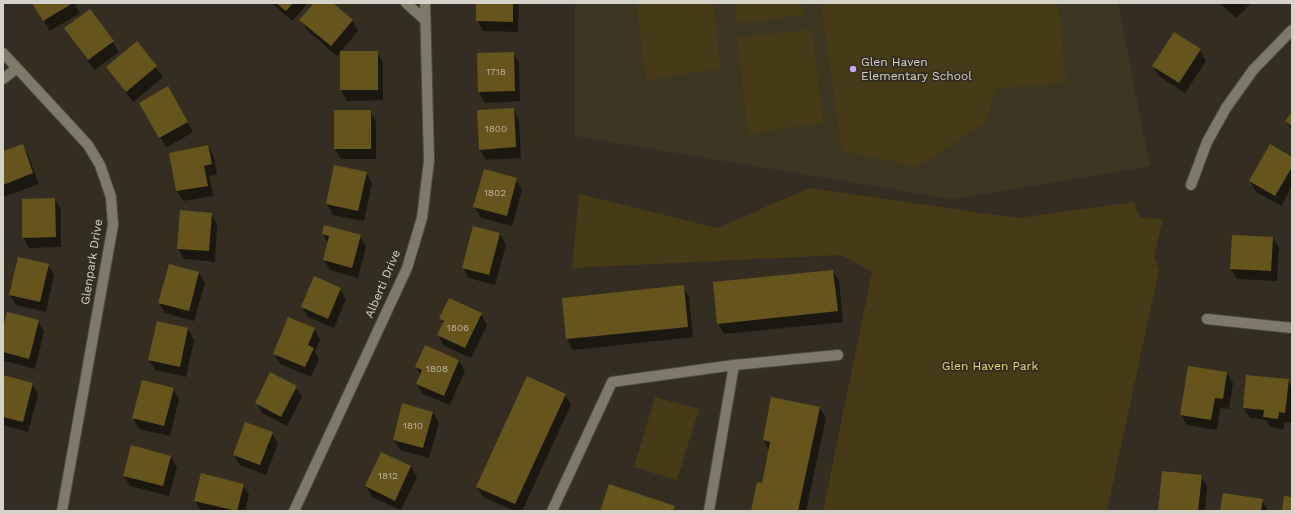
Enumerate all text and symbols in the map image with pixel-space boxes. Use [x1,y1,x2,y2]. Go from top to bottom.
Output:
place label: Glen Haven Elementary School [861,55,972,83]
marker: Glen Haven Elementary School [848,64,858,74]
house number: 1718 [486,66,506,78]
house number: 1800 [485,123,507,135]
house number: 1802 [484,187,506,199]
street label: Glenpark Drive [78,218,106,306]
street label: Alberti Drive [362,248,404,320]
house number: 1806 [447,322,469,334]
park label: Glen Haven Park [942,359,1038,373]
house number: 1808 [426,363,448,375]
house number: 1810 [403,420,423,432]
house number: 1812 [378,470,398,482]

